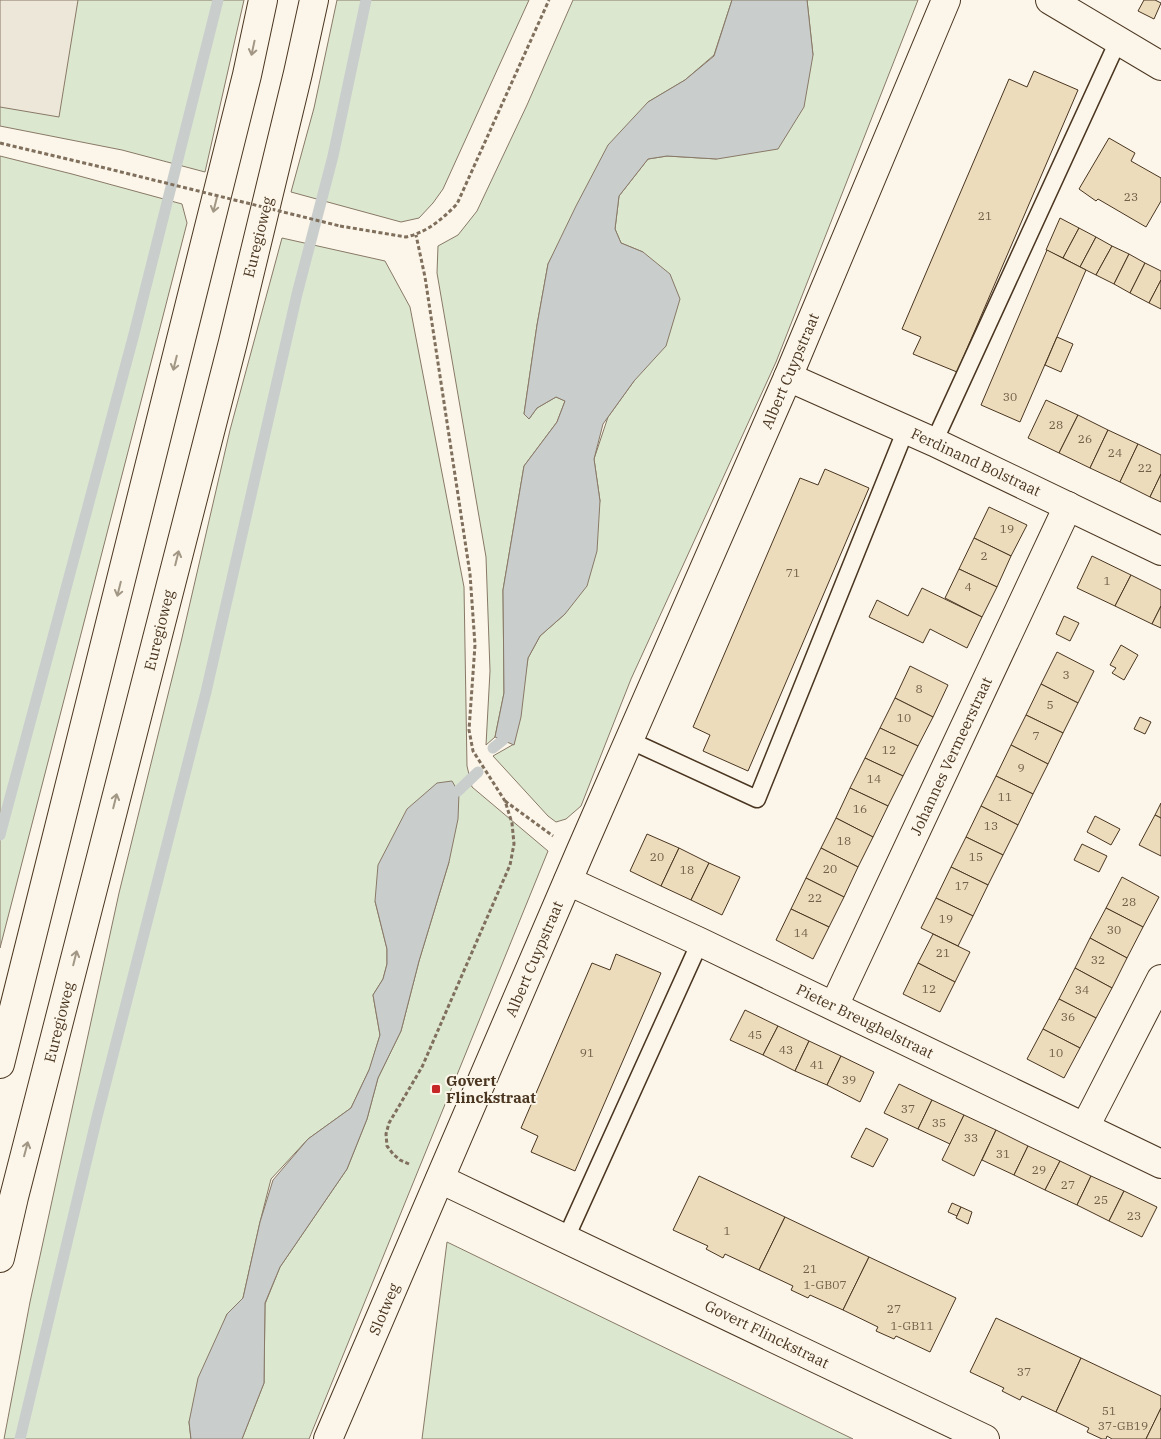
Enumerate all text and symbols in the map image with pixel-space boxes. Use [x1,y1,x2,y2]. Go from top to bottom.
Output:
one-way arrow [248,39,257,55]
house number: 23 [1124,189,1138,204]
street label: Euregioweg [239,195,277,279]
one-way arrow [209,197,219,213]
house number: 21 [978,208,992,223]
street label: Albert Cuypstraat [757,310,823,432]
one-way arrow [170,355,179,371]
house number: 30 [1003,389,1017,404]
house number: 28 [1049,417,1063,432]
street label: Ferdinand Bolstraat [908,424,1044,500]
house number: 26 [1078,431,1092,446]
house number: 24 [1108,445,1122,460]
house number: 22 [1138,460,1152,475]
house number: 19 [1000,521,1014,536]
house number: 2 [980,548,988,563]
one-way arrow [173,551,182,567]
house number: 71 [786,565,800,580]
house number: 1 [1103,573,1111,588]
house number: 4 [964,579,972,594]
one-way arrow [114,580,123,596]
street label: Euregioweg [140,588,178,672]
house number: 3 [1062,667,1070,682]
street label: Johannes Vermeerstraat [906,674,996,838]
house number: 8 [915,681,923,696]
house number: 5 [1046,697,1054,712]
house number: 10 [897,710,911,725]
house number: 7 [1032,728,1040,743]
house number: 12 [882,742,896,757]
house number: 9 [1017,760,1025,775]
house number: 14 [867,771,881,786]
house number: 11 [998,789,1012,804]
one-way arrow [111,793,120,809]
house number: 16 [853,801,867,816]
house number: 13 [984,818,998,833]
house number: 18 [837,833,851,848]
house number: 20 [650,849,664,864]
house number: 15 [969,849,983,864]
house number: 20 [823,861,837,876]
house number: 18 [680,862,694,877]
house number: 17 [955,878,969,893]
house number: 22 [808,890,822,905]
house number: 28 [1122,894,1136,909]
street label: Albert Cuypstraat [501,898,567,1020]
house number: 19 [939,911,953,926]
house number: 30 [1107,922,1121,937]
house number: 14 [794,925,808,940]
house number: 21 [936,945,950,960]
one-way arrow [71,951,80,967]
house number: 32 [1091,952,1105,967]
street label: Euregioweg [40,980,78,1064]
street label: Pieter Breughelstraat [793,980,937,1062]
house number: 12 [922,981,936,996]
house number: 34 [1075,982,1089,997]
house number: 36 [1061,1009,1075,1024]
house number: 45 [748,1027,762,1042]
house number: 43 [779,1042,793,1057]
house number: 91 [580,1045,594,1060]
house number: 10 [1049,1045,1063,1060]
house number: 41 [810,1057,824,1072]
place label: Govert Flinckstraat [446,1071,536,1107]
house number: 39 [842,1072,856,1087]
marker: Govert Flinckstraat [430,1083,442,1095]
house number: 37 [901,1101,915,1116]
house number: 35 [932,1115,946,1130]
house number: 33 [964,1130,978,1145]
one-way arrow [22,1142,31,1158]
house number: 31 [996,1146,1010,1161]
house number: 29 [1032,1162,1046,1177]
house number: 27 [1061,1177,1075,1192]
house number: 25 [1094,1192,1108,1207]
house number: 23 [1127,1208,1141,1223]
house number: 1 [723,1223,731,1238]
house number: 21 [803,1261,817,1276]
house number: 1-GB07 [803,1277,847,1292]
street label: Slotweg [365,1280,403,1338]
street label: Govert Flinckstraat [702,1296,832,1372]
house number: 27 [887,1301,901,1316]
house number: 1-GB11 [890,1318,934,1333]
house number: 37 [1017,1364,1031,1379]
house number: 51 [1102,1403,1116,1418]
house number: 37-GB19 [1098,1418,1148,1433]

